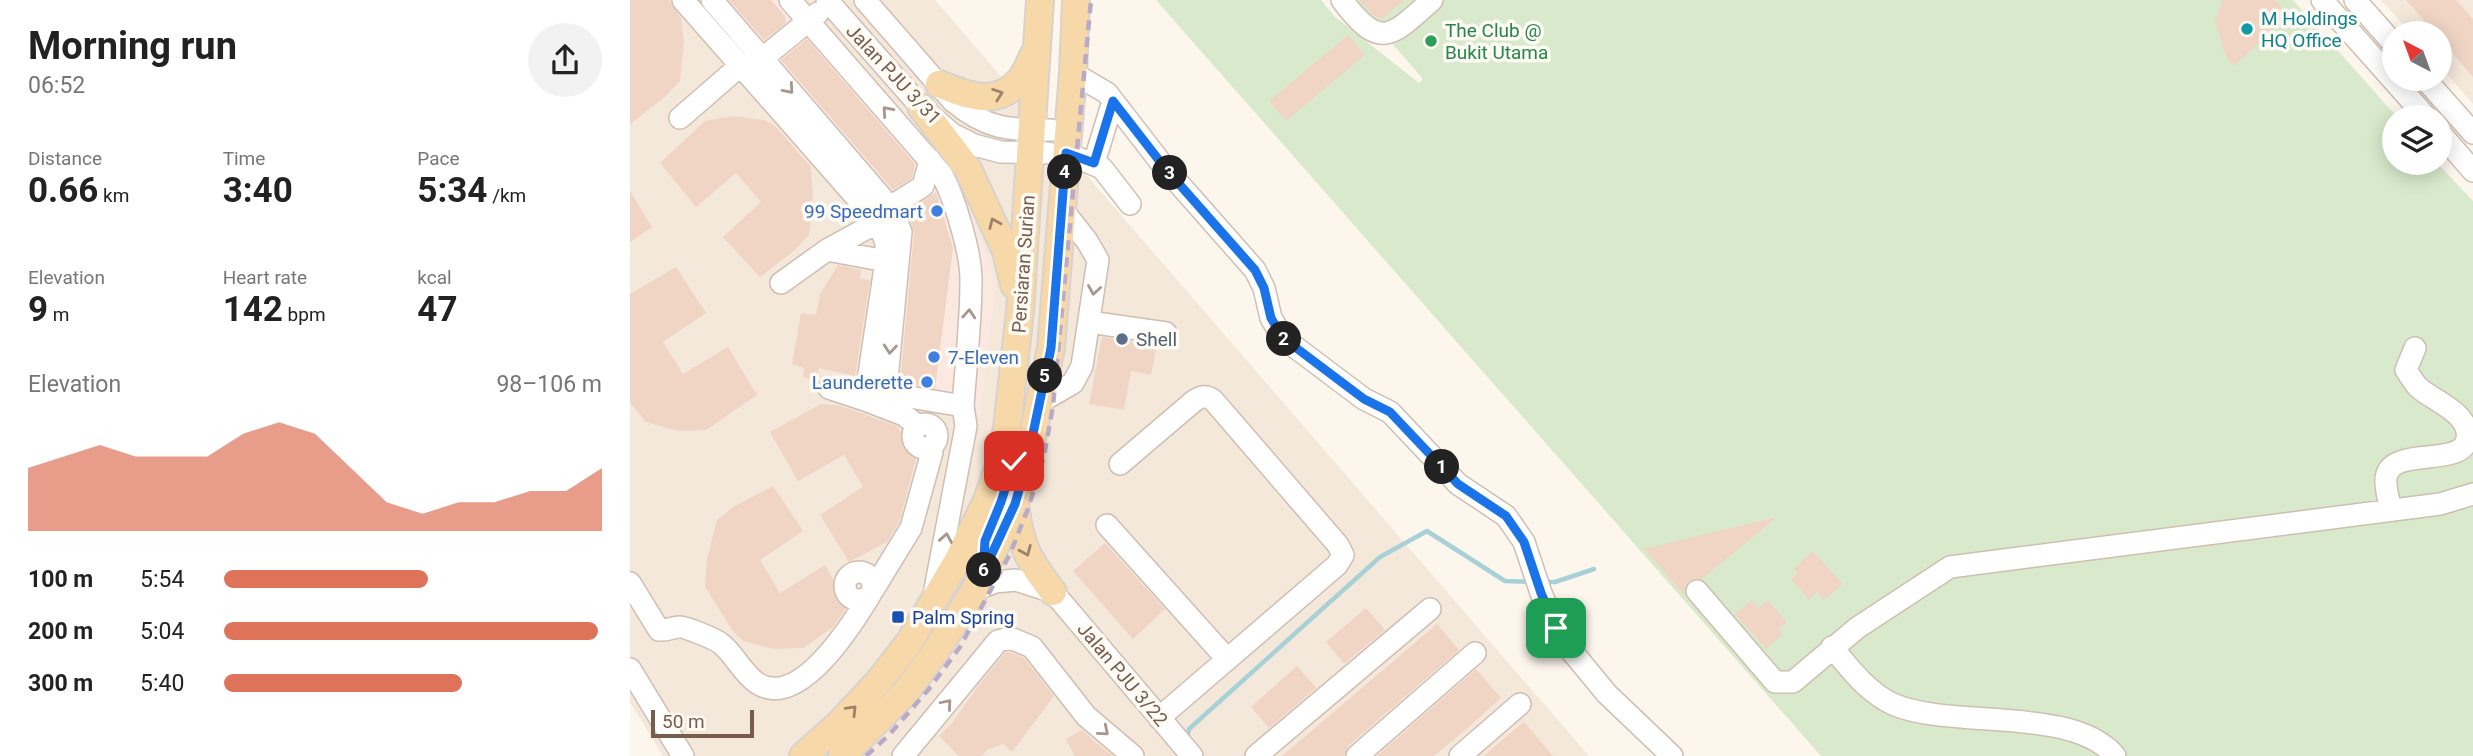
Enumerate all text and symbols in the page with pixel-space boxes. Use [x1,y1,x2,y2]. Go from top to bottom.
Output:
place label: M Holdings HQ Office [2261,7,2358,52]
place label: The Club @ Bukit Utama [1445,19,1548,64]
street label: Jalan PJU 3/31 [841,20,946,129]
marker: M Holdings HQ Office [2239,21,2255,37]
north arrow [2382,21,2452,91]
map controls [2382,21,2452,175]
button: share [528,23,602,97]
text: Morning run [28,24,237,68]
marker: The Club @ Bukit Utama [1423,33,1439,49]
text: 06:52 [28,72,85,99]
one-way arrow [781,80,793,93]
one-way arrow [991,88,1003,102]
button: layers [2382,105,2452,175]
one-way arrow [883,106,895,119]
text: Distance [28,147,102,170]
text: Time [223,147,265,170]
text: Pace [417,147,460,170]
pin: 4 [1048,154,1082,190]
pin: 3 [1152,156,1188,190]
text: 4 [1059,160,1070,183]
text: 3 [1164,161,1175,184]
text: 0.66 [28,170,98,211]
text: 3:40 [223,170,293,211]
text: 5:34 [417,170,487,211]
text: km [98,184,129,207]
text: /km [487,184,526,207]
street label: Persiaran Surian [1007,194,1040,334]
place label: 99 Speedmart [804,200,923,223]
marker: 99 Speedmart [929,203,945,219]
one-way arrow [988,217,1002,230]
text: Elevation [28,266,105,289]
text: Heart rate [223,266,307,289]
text: kcal [417,266,452,289]
one-way arrow [1087,284,1102,296]
text: 9 [28,289,48,330]
text: 142 [223,289,283,330]
text: 47 [417,289,458,330]
text: m [48,303,69,326]
text: bpm [283,303,326,326]
one-way arrow [961,308,976,319]
pin: 2 [1266,322,1302,356]
text: 2 [1278,327,1289,350]
place label: Shell [1136,328,1177,351]
marker: Shell [1114,331,1130,347]
one-way arrow [883,344,898,355]
place label: 7-Eleven [948,346,1019,369]
marker: 7-Eleven [926,349,942,365]
pin: 5 [1028,358,1062,394]
text: 5 [1039,364,1050,387]
text: Elevation [28,371,121,398]
text: 98–106 m [496,371,602,398]
place label: Launderette [812,371,913,394]
marker: Launderette [919,374,935,390]
pin [984,431,1044,491]
icon: check [995,442,1033,480]
pin: 1 [1424,449,1460,484]
text: 1 [1436,455,1447,478]
one-way arrow [938,532,953,544]
one-way arrow [1018,545,1032,557]
pin: 6 [966,552,1002,588]
text: 6 [978,558,989,581]
text: 100 m [28,566,93,593]
text: 5:54 [140,566,184,593]
pin [1526,598,1586,658]
place label: Palm Spring [912,606,1014,629]
marker: Palm Spring [890,609,906,625]
icon: arrive [1537,609,1575,647]
text: 200 m [28,618,93,645]
text: 5:04 [140,618,184,645]
street label: Jalan PJU 3/22 [1073,618,1173,731]
text: 300 m [28,670,93,697]
text: 5:40 [140,670,184,697]
one-way arrow [939,699,951,712]
one-way arrow [844,705,857,718]
scale bar [651,707,754,739]
text: 50 m [662,710,705,733]
one-way arrow [1095,723,1108,735]

